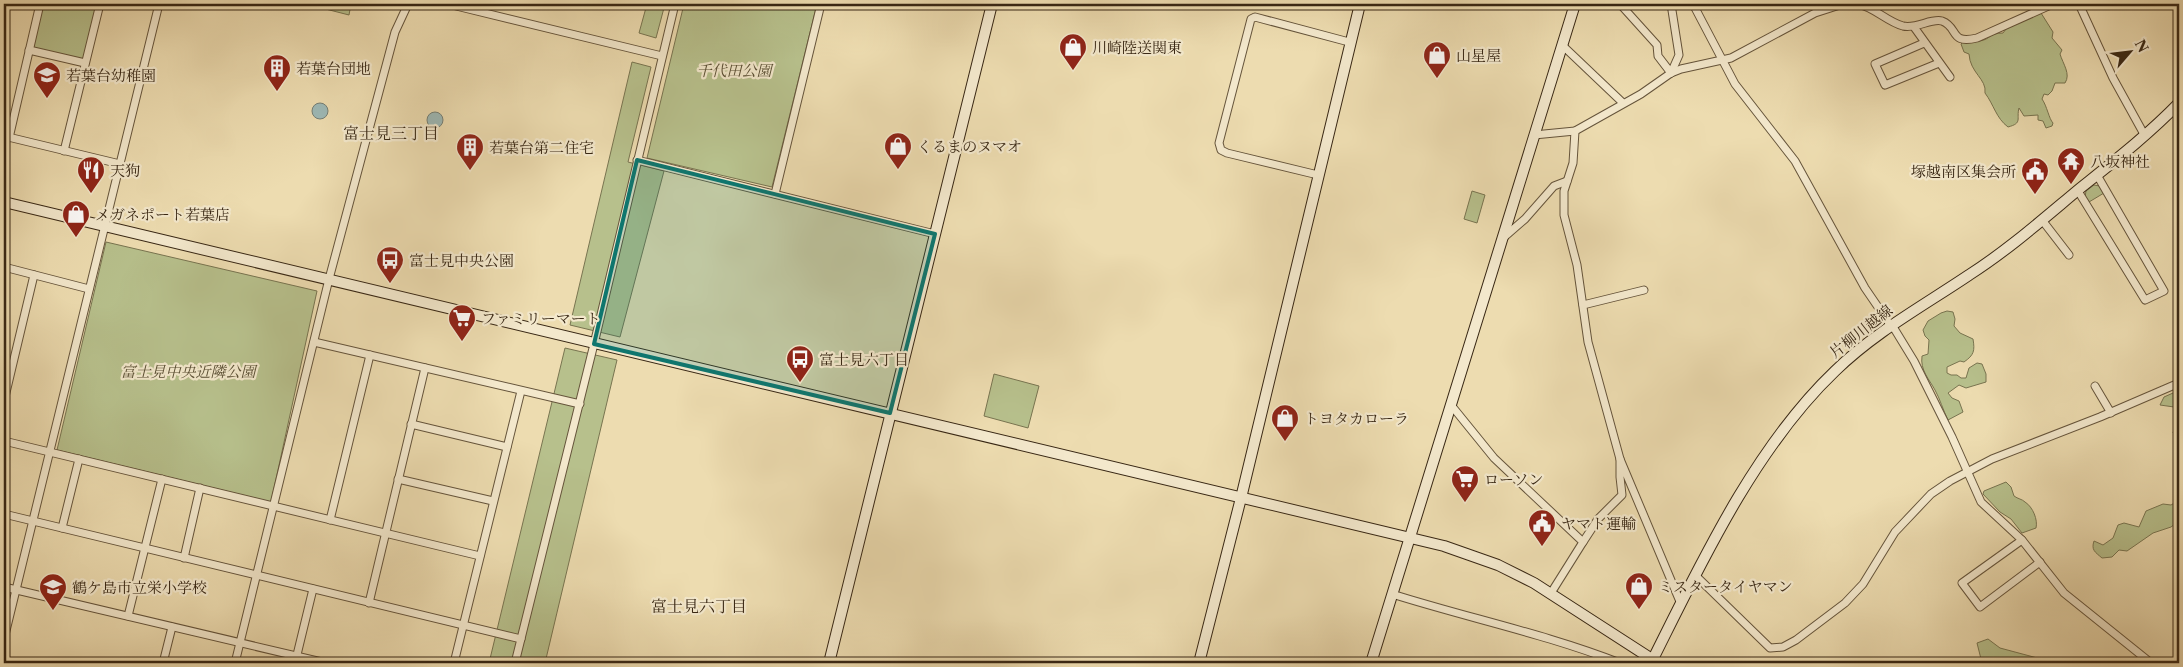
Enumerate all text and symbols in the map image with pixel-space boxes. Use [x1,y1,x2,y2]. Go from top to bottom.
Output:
north arrow [2106,28,2156,78]
shop icon: 川崎陸送関東 [1058,32,1088,71]
text: N [2131,36,2152,55]
place label: 川崎陸送関東 [1092,38,1182,57]
shop icon: 山星屋 [1422,40,1452,79]
place label: 山星屋 [1456,46,1501,65]
building icon: 若葉台団地 [262,53,292,92]
place label: 若葉台団地 [296,59,371,78]
school or university icon: 若葉台幼稚園 [32,60,62,99]
park label: 千代田公園 [696,61,774,80]
place label: 若葉台幼稚園 [66,66,156,85]
district label: 富士見三丁目 [343,123,439,143]
shop icon: くるまのヌマオ [883,131,913,170]
building icon: 若葉台第二住宅 [455,132,485,171]
place label: くるまのヌマオ [917,137,1022,156]
place label: 若葉台第二住宅 [489,138,594,157]
temple icon: 八坂神社 [2056,146,2086,185]
place label: 八坂神社 [2090,152,2150,171]
restaurant icon: 天狗 [76,155,106,194]
public building icon: 塚越南区集会所 [2020,156,2050,195]
place label: 天狗 [110,161,140,180]
place label: 塚越南区集会所 [1911,162,2016,181]
shop icon: メガネポート若葉店 [61,199,91,238]
place label: メガネポート若葉店 [95,205,230,224]
bus stop icon: 富士見中央公園 [375,245,405,284]
place label: 富士見中央公園 [409,251,514,270]
street label: 片柳川越線 [1826,300,1896,362]
supermarket icon: ファミリーマート [447,303,477,342]
place label: ファミリーマート [481,309,601,328]
bus stop icon: 富士見六丁目 [785,344,815,383]
place label: 富士見六丁目 [819,350,909,369]
park label: 富士見中央近隣公園 [120,362,258,381]
shop icon: トヨタカローラ [1270,403,1300,442]
place label: トヨタカローラ [1304,409,1409,428]
supermarket icon: ローソン [1450,464,1480,503]
place label: ローソン [1484,470,1543,489]
public building icon: ヤマト運輸 [1527,508,1557,547]
place label: ヤマト運輸 [1561,514,1636,533]
shop icon: ミスタータイヤマン [1624,571,1654,610]
school or university icon: 鶴ケ島市立栄小学校 [38,572,68,611]
place label: ミスタータイヤマン [1658,577,1793,596]
place label: 鶴ケ島市立栄小学校 [72,578,207,597]
district label: 富士見六丁目 [651,596,747,616]

